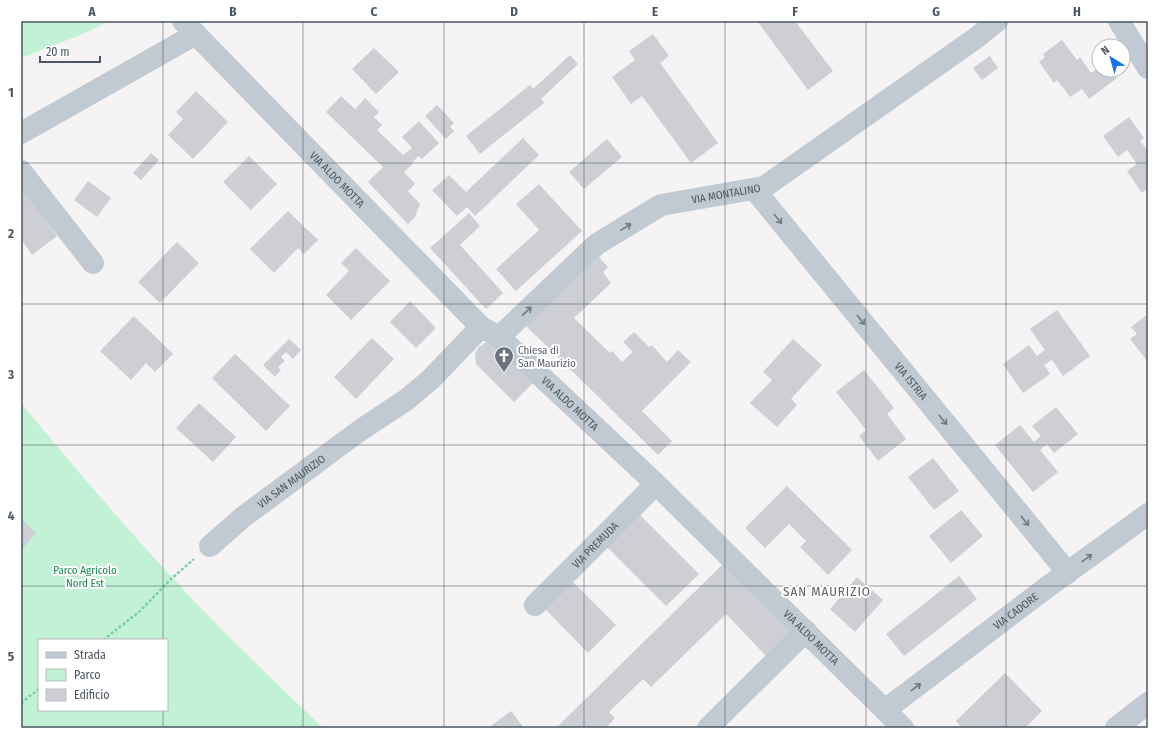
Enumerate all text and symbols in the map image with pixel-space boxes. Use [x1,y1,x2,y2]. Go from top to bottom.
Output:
text: A [87,4,96,19]
text: B [229,4,237,19]
text: C [371,4,378,19]
text: D [510,4,518,19]
text: E [652,4,658,19]
text: F [792,4,798,19]
text: G [932,4,940,19]
text: H [1073,4,1081,19]
scale bar [40,38,100,64]
north arrow [1091,38,1131,78]
text: N [1099,43,1112,58]
text: 20 m [46,45,70,59]
text: 1 [8,85,14,100]
street label: VIA ALDO MOTTA [307,149,368,210]
street label: VIA MONTALINO [690,181,762,206]
one-way arrow [774,214,783,225]
one-way arrow [620,222,632,230]
text: 2 [7,226,14,241]
one-way arrow [522,306,532,315]
one-way arrow [856,314,865,325]
place label: Chiesa di San Maurizio [518,344,576,370]
church icon: Chiesa di San Maurizio [493,345,515,373]
street label: VIA ISTRIA [892,360,930,403]
text: 3 [7,367,14,382]
street label: VIA ALDO MOTTA [539,374,601,433]
one-way arrow [938,415,947,426]
street label: VIA SAN MAURIZIO [255,452,328,511]
text: 4 [8,508,15,523]
one-way arrow [1021,516,1030,526]
street label: VIA PREMUDA [569,519,621,571]
one-way arrow [1082,554,1093,563]
park label: Parco Agricolo Nord Est [53,564,117,590]
district label: SAN MAURIZIO [783,584,871,599]
street label: VIA CADORE [991,590,1041,632]
street label: VIA ALDO MOTTA [781,607,842,668]
legend [38,639,168,711]
text: Strada [74,648,106,662]
text: 5 [8,649,14,664]
text: Parco [74,668,101,682]
one-way arrow [911,682,922,691]
text: Edificio [74,688,110,702]

